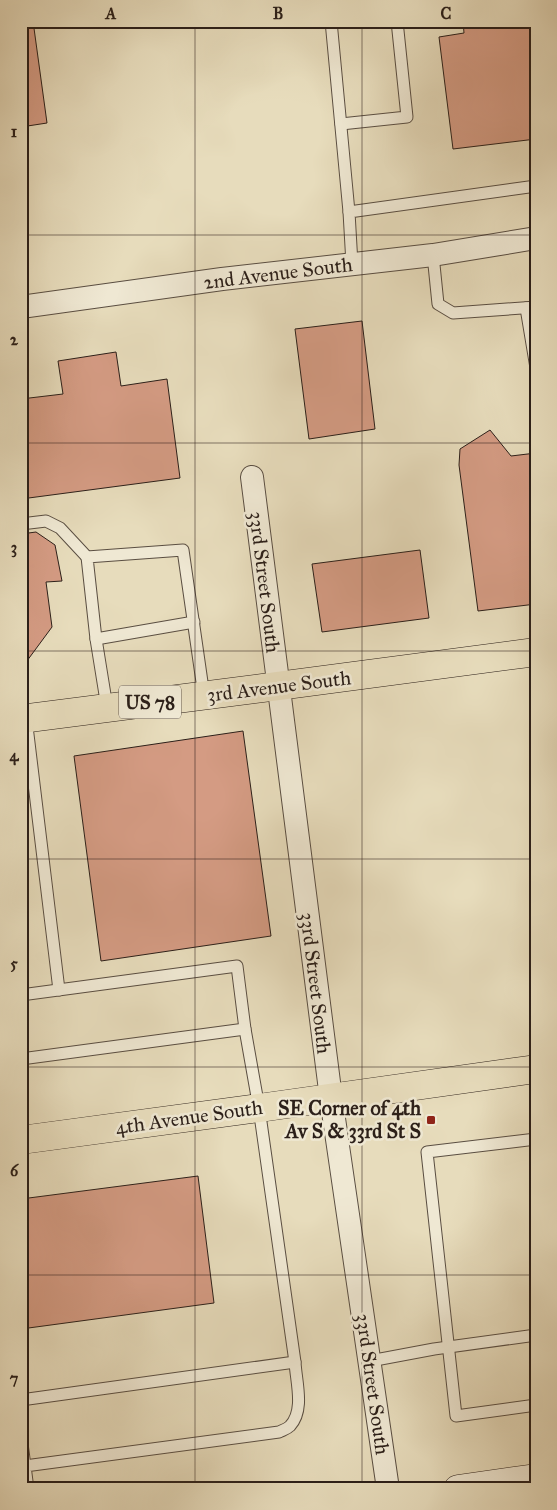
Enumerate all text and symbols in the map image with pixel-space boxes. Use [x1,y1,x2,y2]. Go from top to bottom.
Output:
text: A [105,4,117,23]
text: B [273,4,283,23]
text: C [441,4,452,23]
text: 1 [11,122,18,141]
street label: 2nd Avenue South [202,252,354,294]
text: 2 [10,330,19,349]
street label: 33rd Street South [244,510,286,654]
text: 3 [11,538,17,558]
street label: 3rd Avenue South [206,665,352,707]
road number: US 78 [119,686,181,719]
text: 4 [10,746,20,766]
street label: 33rd Street South [295,911,337,1055]
text: 5 [10,954,18,973]
street label: 4th Avenue South [114,1095,264,1139]
place label: SE Corner of 4th Av S & 33rd St S [278,1096,422,1144]
marker: SE Corner of 4th Av S & 33rd St S [425,1114,437,1126]
text: 6 [10,1161,19,1180]
street label: 33rd Street South [351,1312,395,1456]
text: 7 [10,1369,19,1388]

